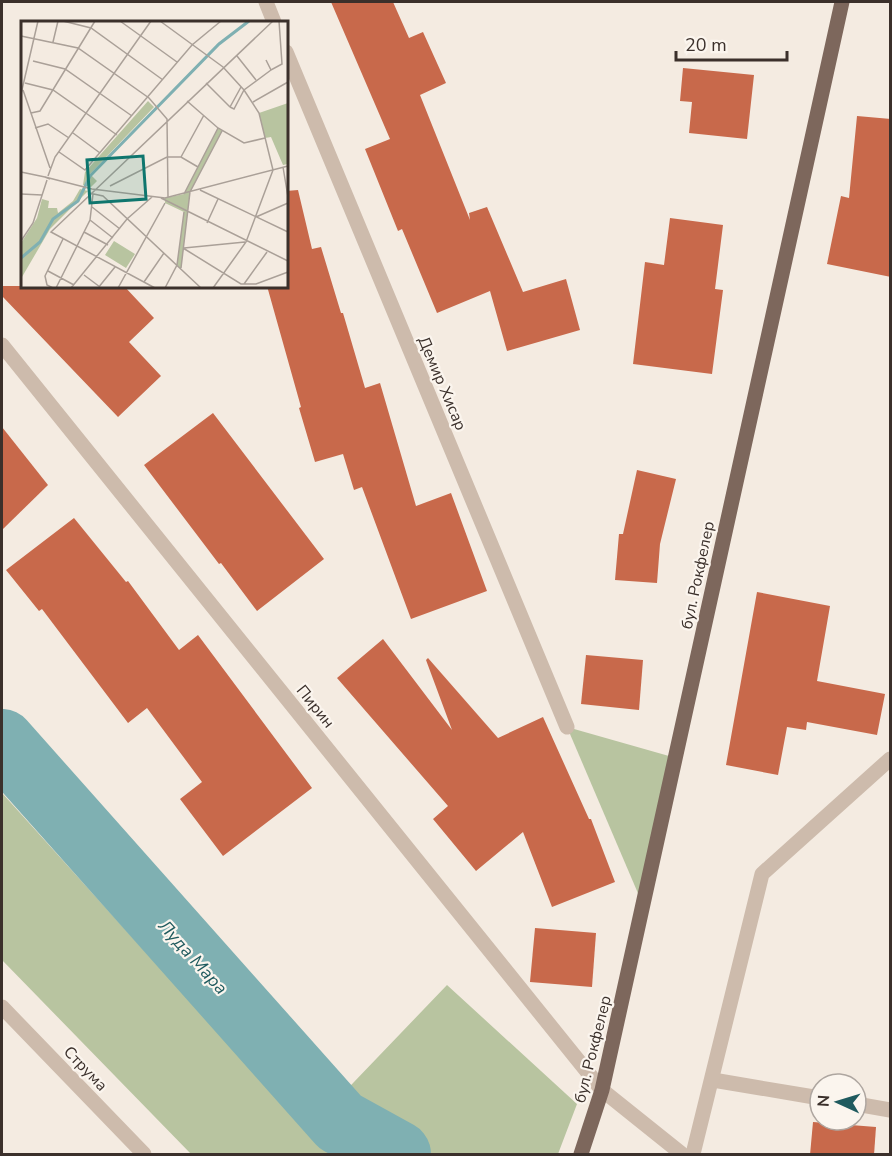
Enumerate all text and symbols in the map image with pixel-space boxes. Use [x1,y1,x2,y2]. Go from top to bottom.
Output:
inset map [21,21,288,288]
scale bar [676,24,787,62]
text: 20 m [685,33,727,57]
street label: Демир Хисар [412,333,472,434]
street label: бул. Рокфелер [676,519,720,631]
street label: Пирин [291,680,339,733]
water label: Луда Мара [152,914,233,1000]
street label: бул. Рокфелер [569,993,617,1105]
street label: Струма [58,1041,112,1096]
north arrow [808,1072,868,1132]
text: N [813,1094,835,1108]

